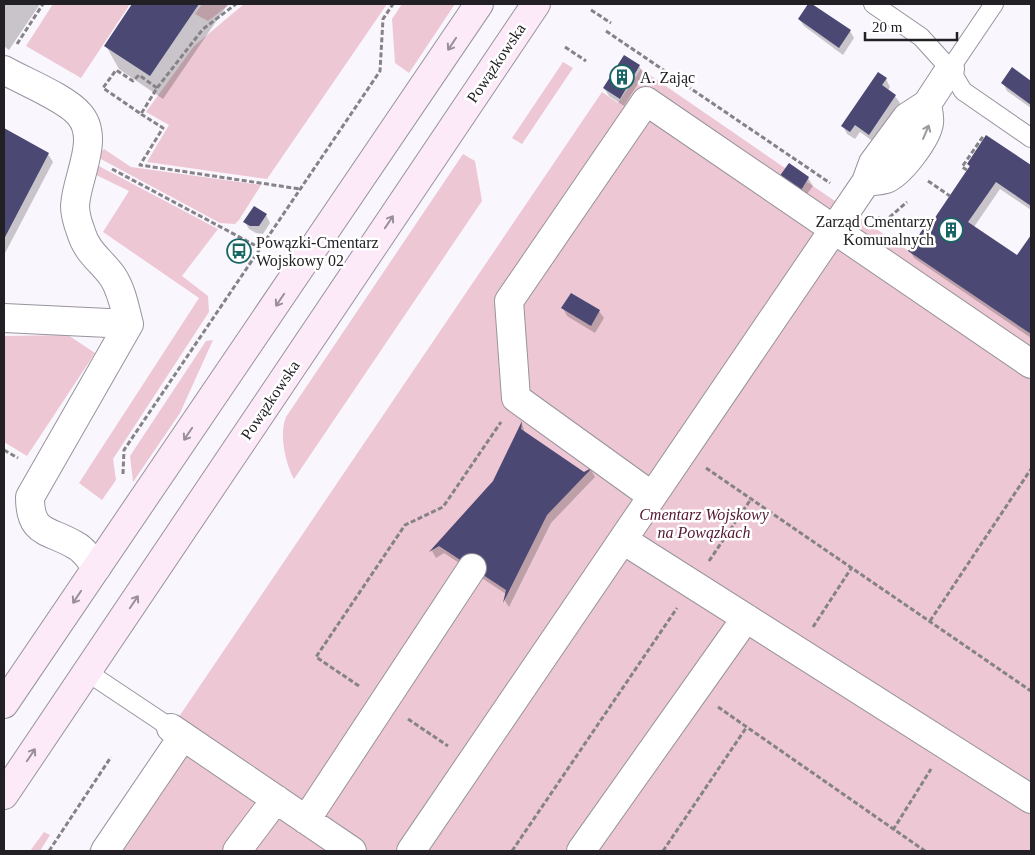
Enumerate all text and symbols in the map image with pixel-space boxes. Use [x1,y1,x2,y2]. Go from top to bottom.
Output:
scale bar [865,10,958,42]
text: 20 m [872,19,903,35]
street label: Powązkowska [463,20,529,106]
one-way arrow [447,37,457,51]
building icon: A. Zając [609,64,635,90]
place label: A. Zając [640,69,695,87]
one-way arrow [922,124,931,139]
place label: Zarząd Cmentarzy Komunalnych [815,213,934,249]
one-way arrow [384,216,394,230]
building icon: Zarząd Cmentarzy Komunalnych [938,217,964,243]
place label: Powązki-Cmentarz Wojskowy 02 [256,234,379,270]
bus stop icon: Powązki-Cmentarz Wojskowy 02 [226,238,252,264]
one-way arrow [275,292,285,306]
street label: Powązkowska [237,357,303,443]
one-way arrow [183,427,193,441]
park label: Cmentarz Wojskowy na Powązkach [639,506,770,542]
one-way arrow [71,590,82,604]
one-way arrow [129,595,139,609]
one-way arrow [26,748,36,762]

